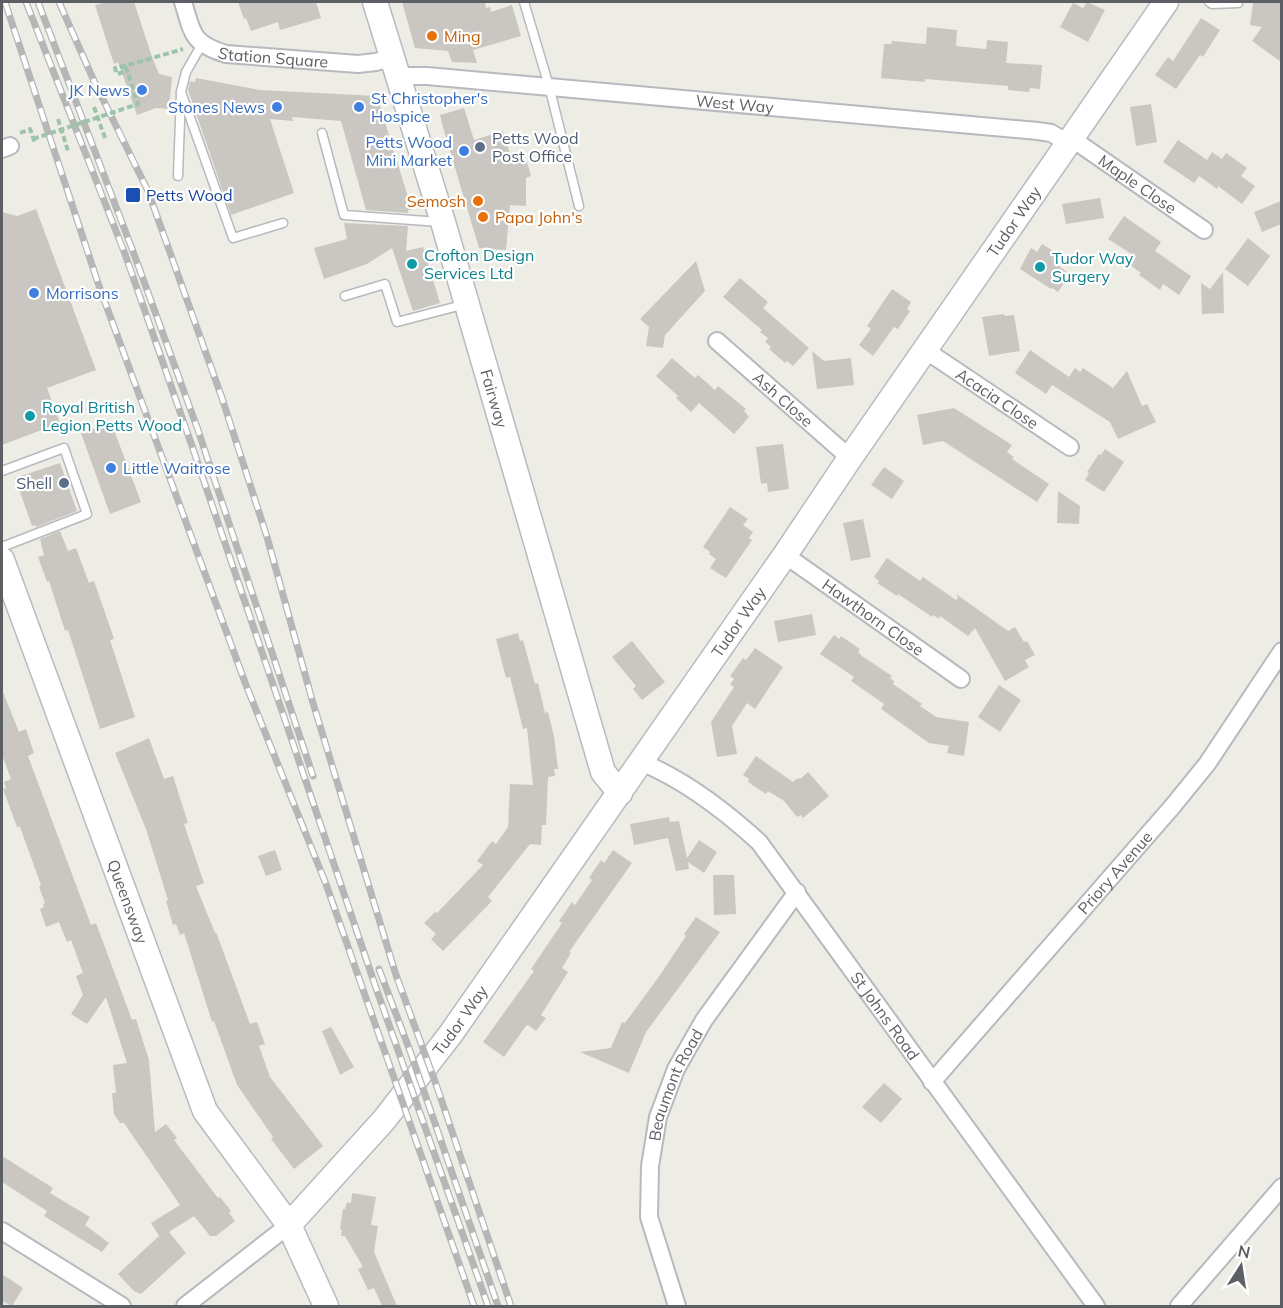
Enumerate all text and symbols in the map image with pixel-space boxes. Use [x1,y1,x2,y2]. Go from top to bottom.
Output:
place label: Ming [444,26,481,46]
marker: Ming [425,29,439,43]
street label: Station Square [216,42,329,72]
place label: JK News [68,80,130,100]
marker: JK News [135,83,149,97]
place label: St Christopher's Hospice [371,88,488,126]
street label: West Way [695,90,775,117]
place label: Stones News [168,97,265,117]
marker: Stones News [270,100,284,114]
marker: St Christopher's Hospice [352,100,366,114]
place label: Petts Wood Post Office [492,128,579,166]
place label: Petts Wood Mini Market [365,132,452,170]
marker: Petts Wood Post Office [473,140,487,154]
marker: Petts Wood Mini Market [457,144,471,158]
street label: Maple Close [1095,150,1180,218]
street label: Tudor Way [982,182,1046,261]
place label: Petts Wood [146,185,233,205]
marker: Petts Wood [124,186,142,204]
place label: Semosh [407,191,466,211]
marker: Semosh [471,194,485,208]
place label: Papa John's [495,207,583,227]
marker: Papa John's [476,210,490,224]
place label: Crofton Design Services Ltd [424,245,534,283]
place label: Tudor Way Surgery [1052,248,1134,286]
marker: Crofton Design Services Ltd [405,257,419,271]
marker: Tudor Way Surgery [1033,260,1047,274]
place label: Morrisons [46,283,119,303]
marker: Morrisons [27,286,41,300]
street label: Acacia Close [952,364,1042,433]
street label: Fairway [476,367,512,431]
street label: Ash Close [749,367,817,431]
place label: Royal British Legion Petts Wood [42,397,182,435]
marker: Royal British Legion Petts Wood [23,409,37,423]
place label: Little Waitrose [123,458,231,478]
marker: Little Waitrose [104,461,118,475]
place label: Shell [16,473,52,493]
marker: Shell [57,476,71,490]
street label: Hawthorn Close [819,574,928,660]
street label: Tudor Way [707,582,770,661]
street label: Priory Avenue [1073,827,1156,918]
street label: Queensway [103,857,153,947]
street label: St Johns Road [846,968,924,1064]
street label: Tudor Way [428,981,492,1059]
street label: Beaumont Road [644,1025,707,1142]
north arrow [1211,1236,1271,1296]
text: N [1236,1240,1252,1262]

